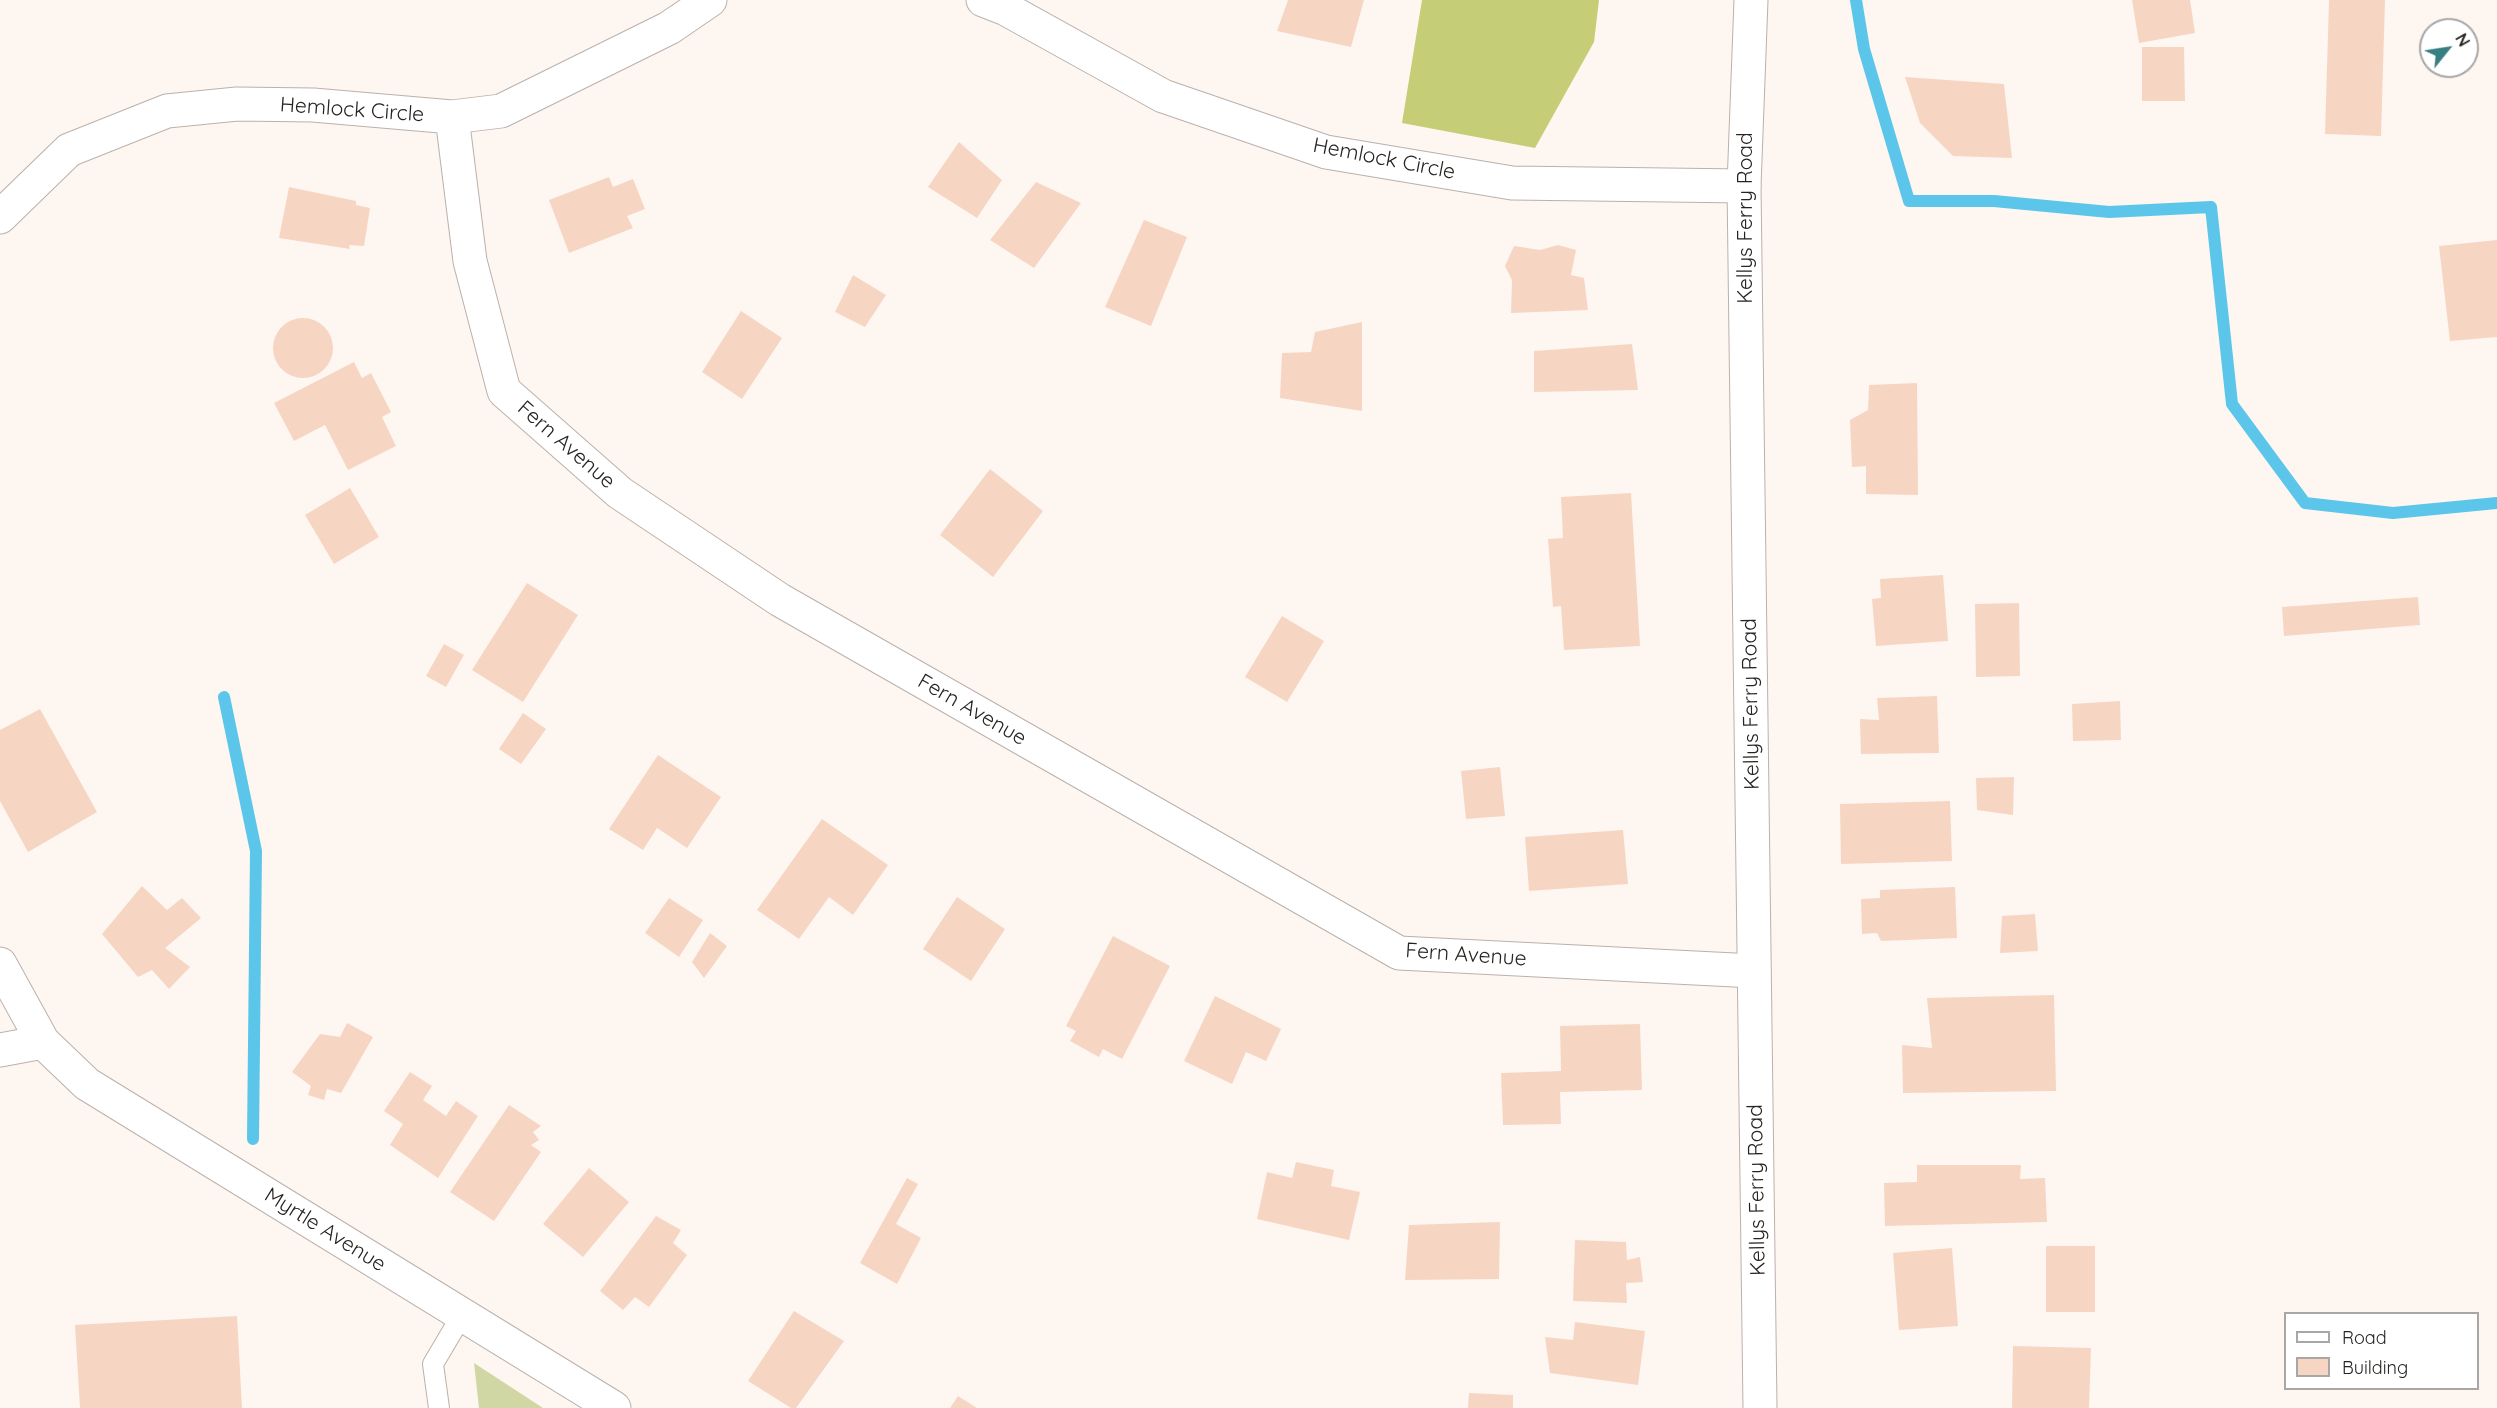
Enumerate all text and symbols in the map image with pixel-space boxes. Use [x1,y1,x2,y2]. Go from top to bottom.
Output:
north arrow [2419,18,2479,78]
text: N [2451,30,2474,50]
street label: Hemlock Circle [279,92,425,128]
street label: Kellys Ferry Road [1733,132,1759,304]
street label: Hemlock Circle [1311,133,1457,185]
street label: Fern Avenue [512,396,620,494]
street label: Kellys Ferry Road [1737,618,1765,790]
street label: Fern Avenue [913,669,1031,751]
street label: Fern Avenue [1405,938,1527,972]
street label: Kellys Ferry Road [1743,1104,1771,1276]
street label: Myrtle Avenue [260,1183,390,1277]
legend [2284,1312,2479,1390]
text: Road [2342,1326,2387,1349]
text: Building [2342,1356,2408,1379]

